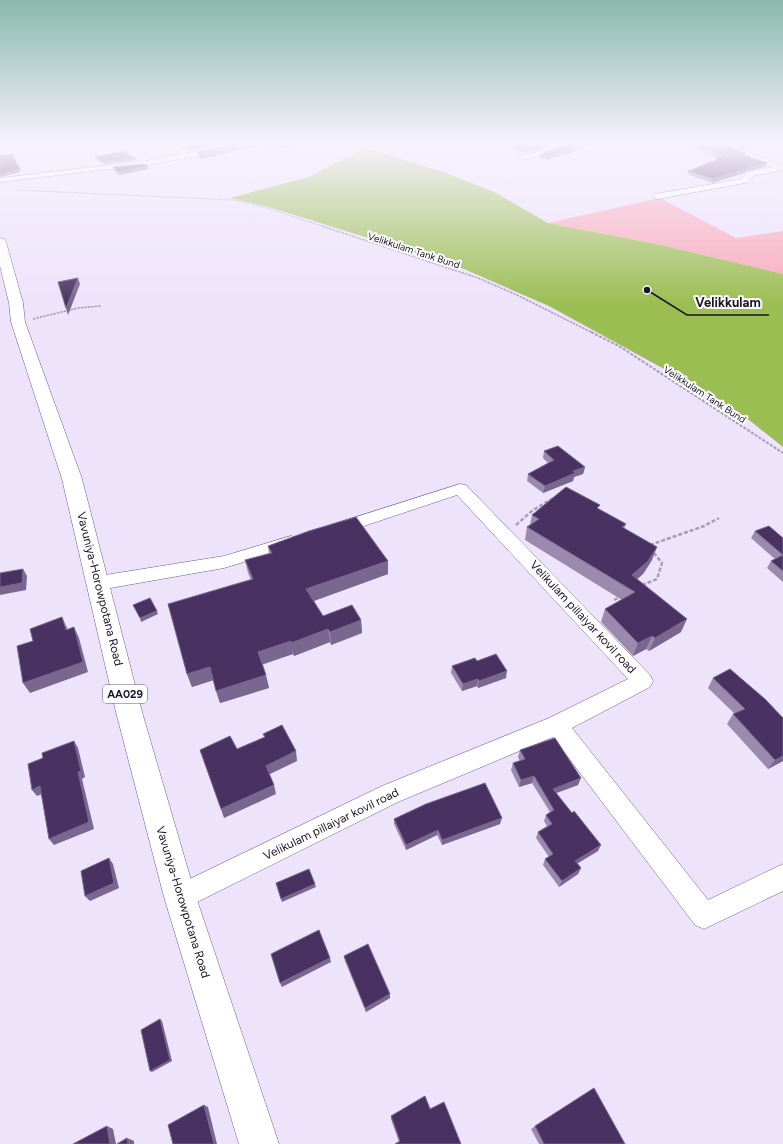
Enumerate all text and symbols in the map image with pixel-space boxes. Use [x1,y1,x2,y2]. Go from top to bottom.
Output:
street label: Velikkulam Tank Bund [366,229,462,272]
callout: Velikkulam [687,290,769,315]
text: Velikkulam [695,295,761,310]
street label: Velikkulam Tank Bund [661,363,749,426]
street label: Vavuniya-Horowpotana Road [74,511,126,667]
street label: Velikulam pillaiyar kovil road [527,558,639,676]
road number: AA029 [103,685,147,703]
street label: Velikulam pillaiyar kovil road [261,785,401,863]
street label: Vavuniya-Horowpotana Road [153,824,213,980]

